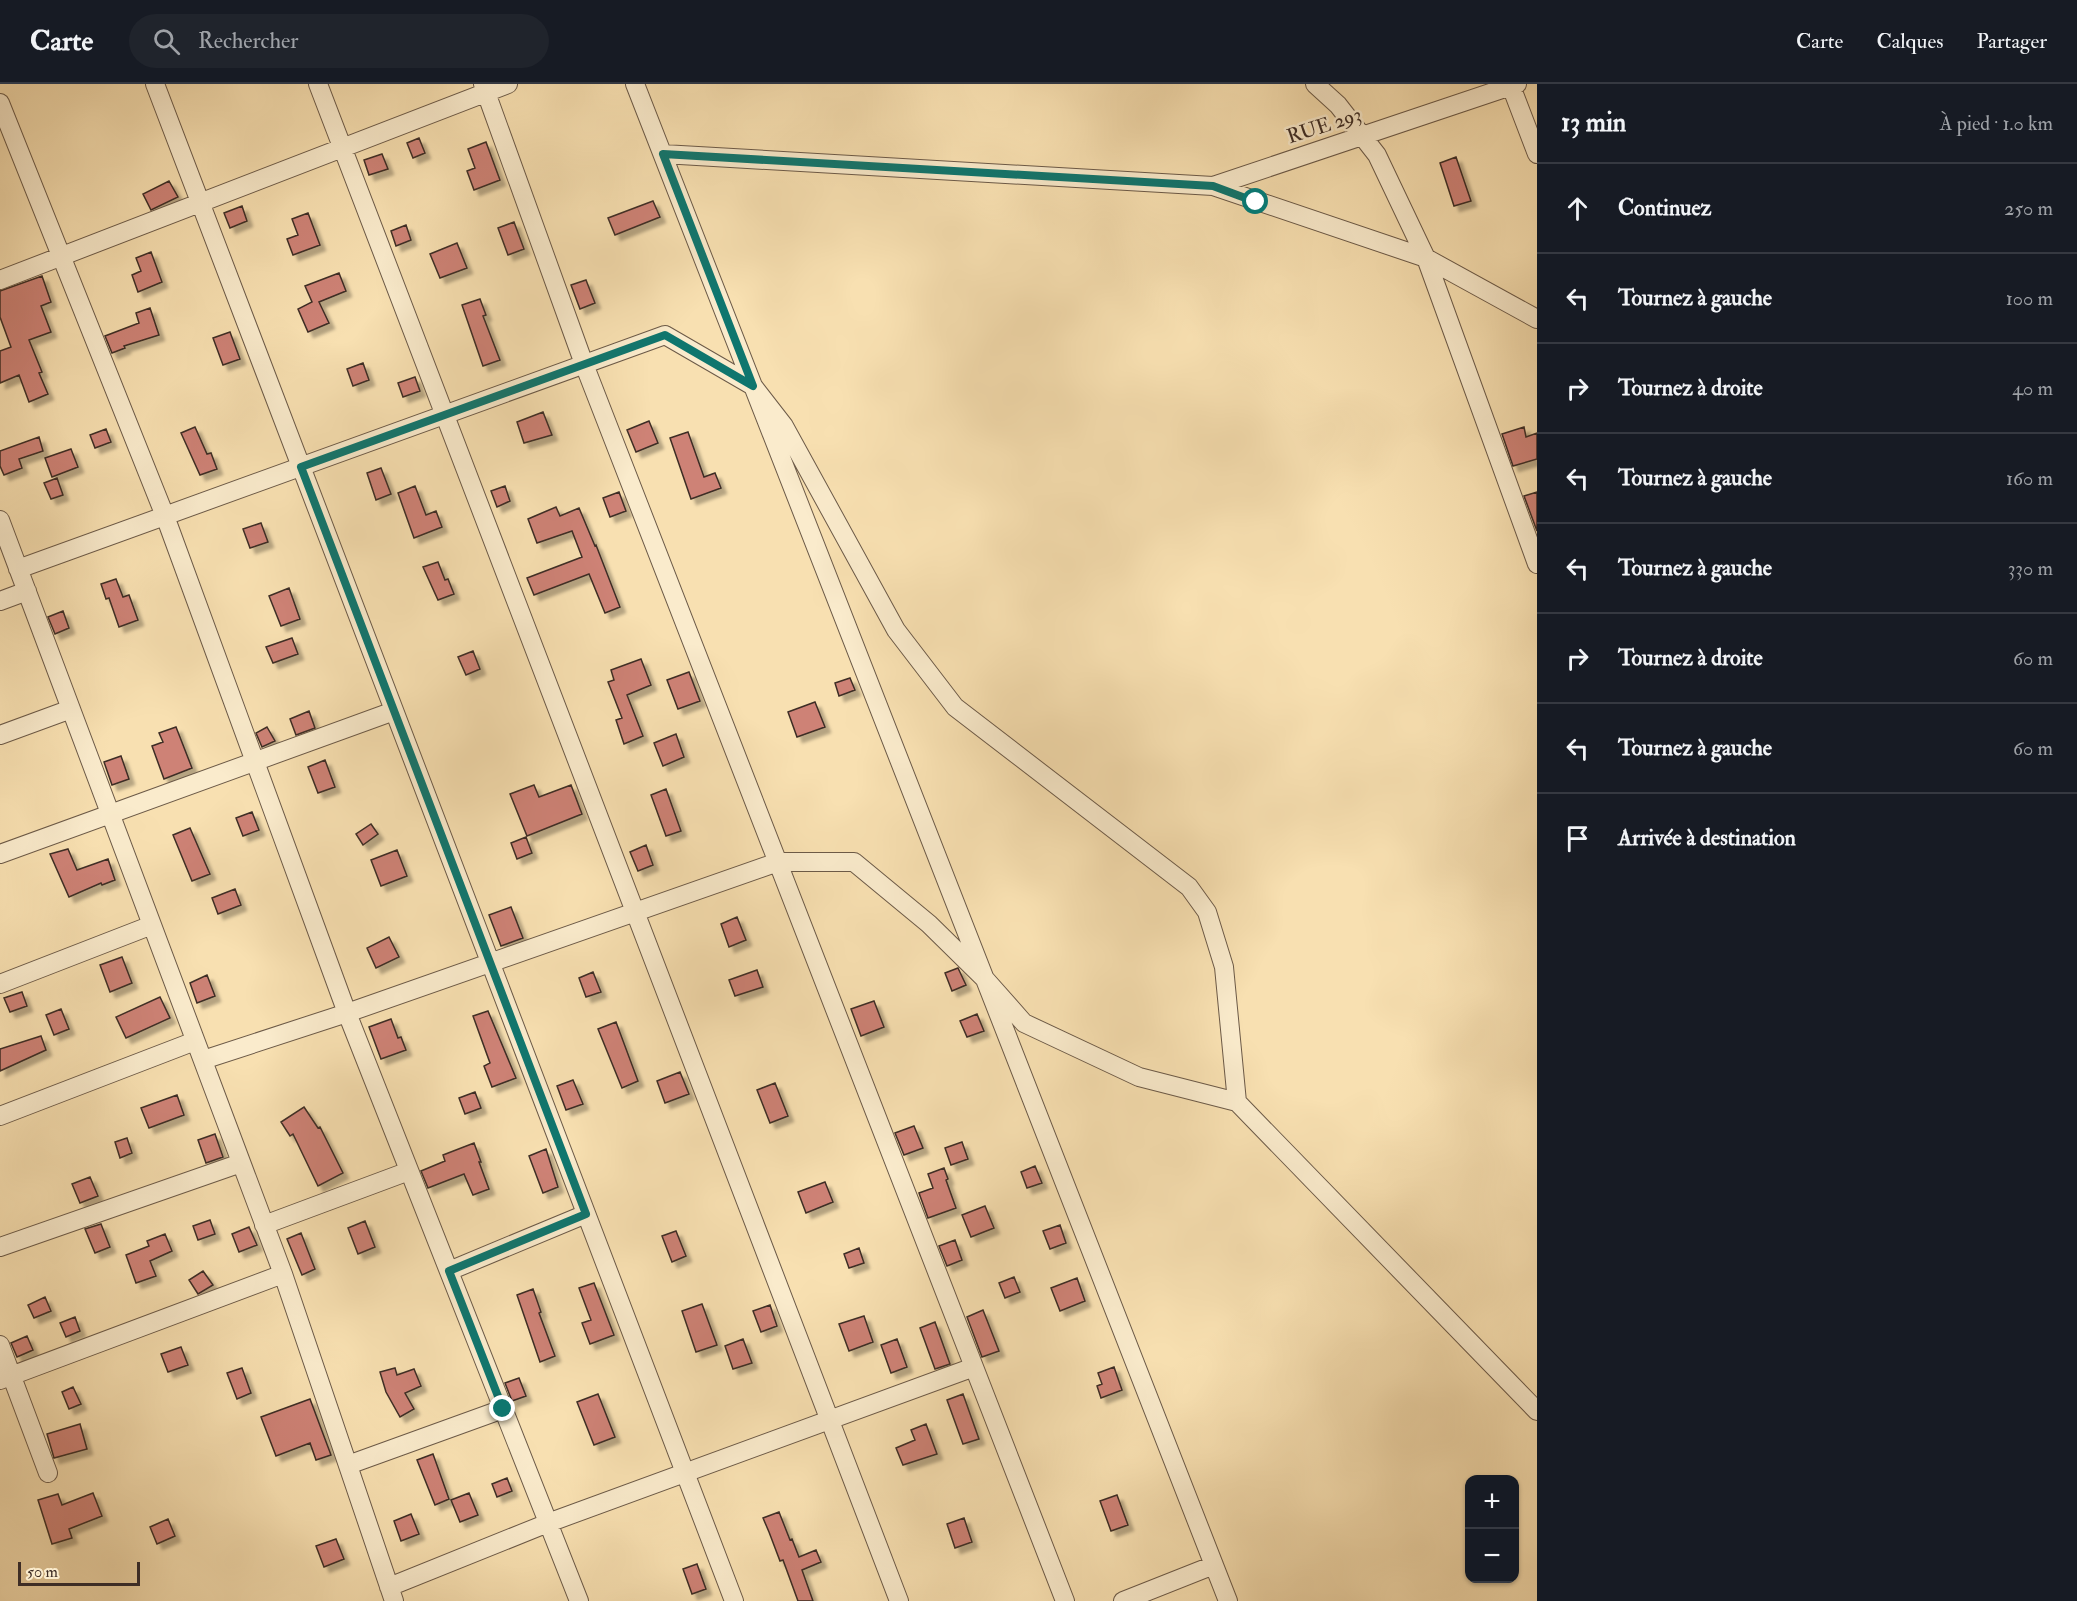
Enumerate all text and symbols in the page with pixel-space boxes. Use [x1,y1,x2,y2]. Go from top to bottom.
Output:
search box [129,14,549,68]
text: Carte [30,24,93,59]
icon: search [150,25,183,58]
text: Rechercher [198,27,298,55]
text: Carte [1796,28,1843,55]
text: Calques [1876,28,1943,55]
text: Partager [1976,28,2047,55]
street label: RUE 293 [1284,102,1365,149]
text: 13 min [1561,107,1626,139]
text: À pied · 1.0 km [1940,111,2053,136]
route start [1242,188,1268,214]
icon: ahead [1561,192,1594,225]
text: Continuez [1618,194,1711,222]
text: 250 m [2004,196,2053,221]
icon: left [1561,282,1594,315]
text: Tournez à gauche [1618,284,1772,312]
text: 100 m [2006,286,2053,311]
icon: right [1561,372,1594,405]
text: Tournez à droite [1618,374,1763,402]
text: 40 m [2012,376,2053,401]
icon: left [1561,462,1594,495]
text: Tournez à gauche [1618,464,1772,492]
text: 160 m [2006,466,2053,491]
icon: left [1561,552,1594,585]
text: Tournez à gauche [1618,554,1772,582]
text: 330 m [2008,556,2053,581]
icon: right [1561,642,1594,675]
text: Tournez à droite [1618,644,1763,672]
text: 60 m [2013,646,2053,671]
icon: left [1561,732,1594,765]
text: Tournez à gauche [1618,734,1772,762]
text: 60 m [2013,736,2053,761]
icon: arrive [1561,822,1594,855]
text: Arrivée à destination [1618,824,1796,852]
route end [489,1395,515,1421]
map controls [1465,1475,1519,1583]
button: + [1465,1475,1519,1529]
button: − [1465,1529,1519,1583]
scale bar [18,1559,140,1586]
text: 50 m [27,1562,58,1582]

